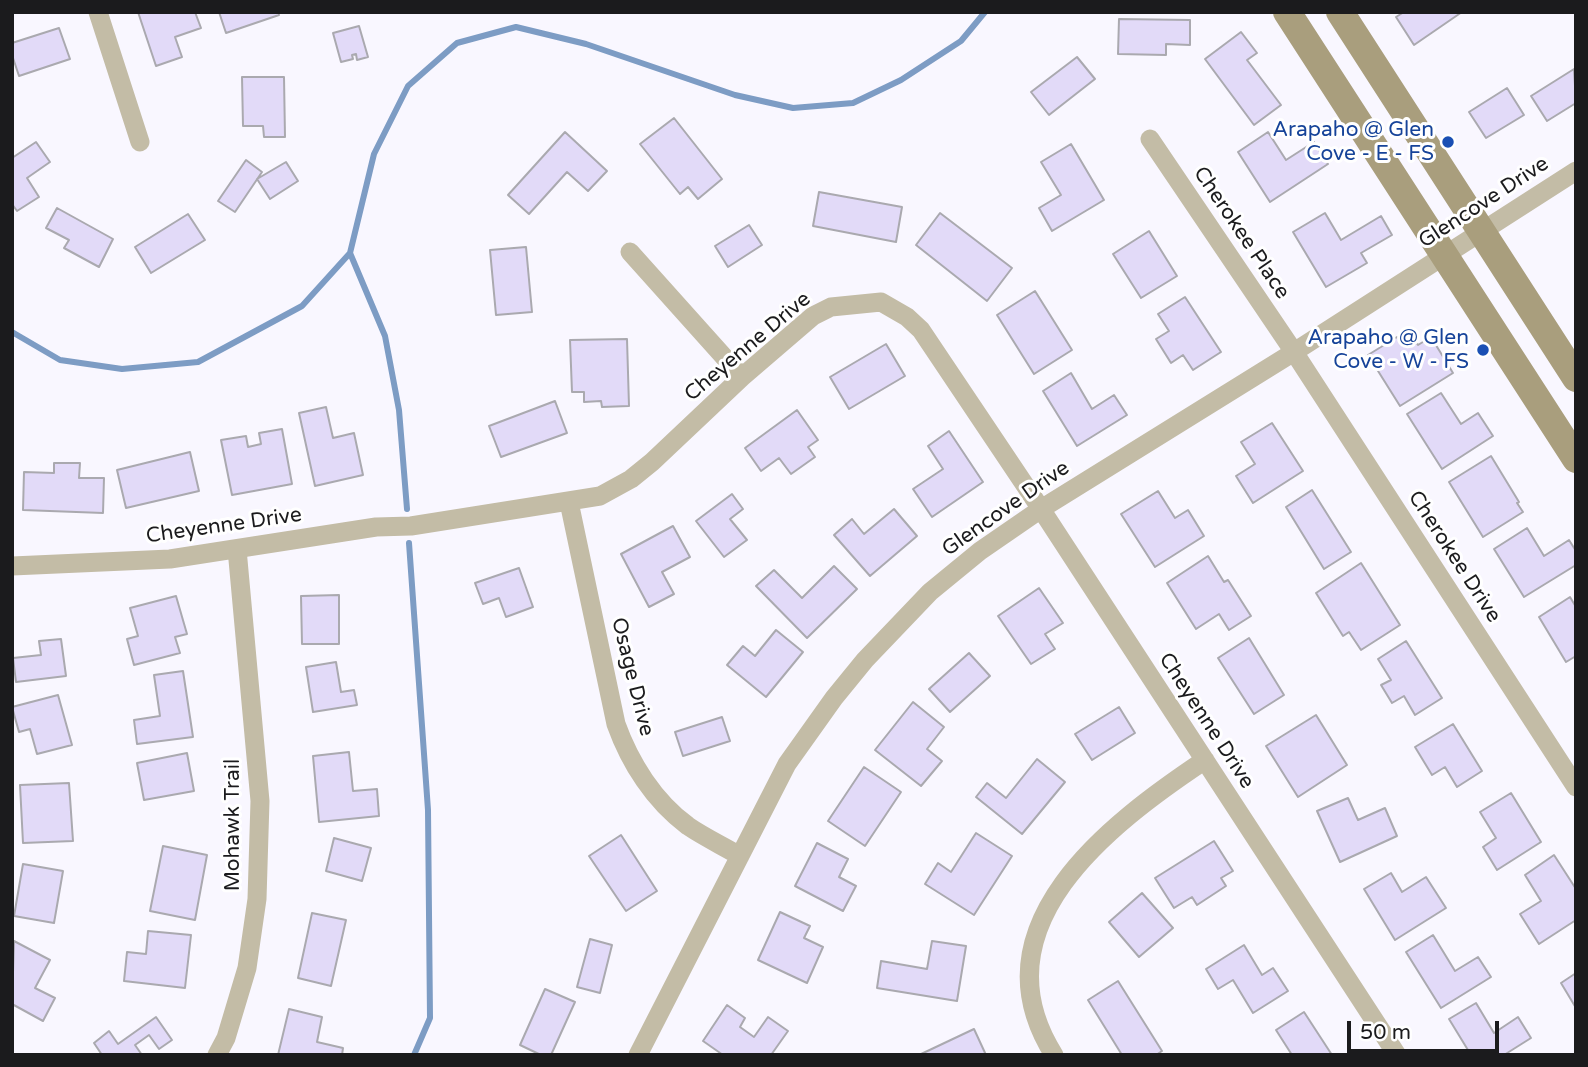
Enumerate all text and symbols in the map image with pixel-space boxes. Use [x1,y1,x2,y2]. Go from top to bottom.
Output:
place label: Arapaho @ Glen Cove - E - FS [1272,117,1434,167]
marker: Arapaho @ Glen Cove - E - FS [1440,134,1456,150]
street label: Glencove Drive [1414,152,1554,254]
street label: Cherokee Place [1187,162,1295,304]
street label: Cheyenne Drive [680,287,816,407]
place label: Arapaho @ Glen Cove - W - FS [1307,325,1469,375]
marker: Arapaho @ Glen Cove - W - FS [1475,342,1491,358]
street label: Glencove Drive [938,456,1074,562]
street label: Cherokee Drive [1402,486,1506,628]
street label: Cheyenne Drive [145,503,303,549]
street label: Osage Drive [605,615,659,739]
street label: Cheyenne Drive [1153,648,1259,794]
street label: Mohawk Trail [220,759,246,891]
scale bar [1350,1007,1502,1052]
text: 50 m [1360,1020,1411,1045]

